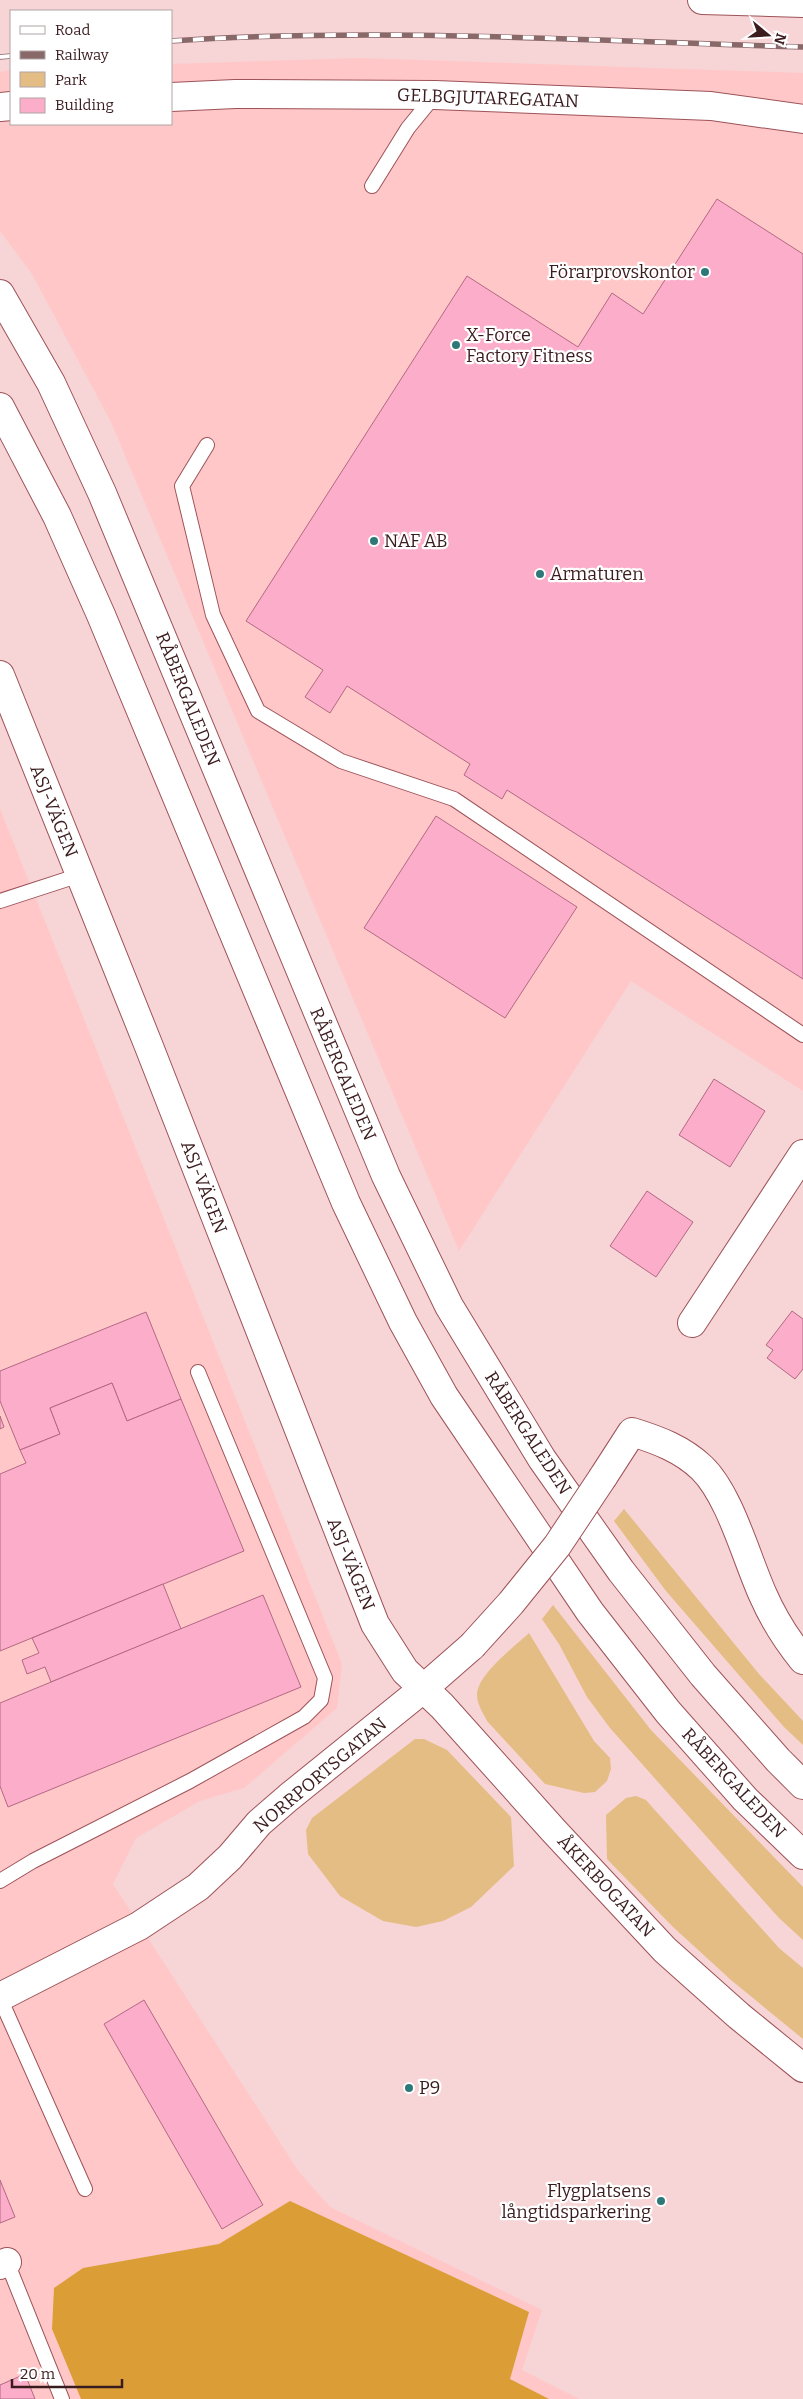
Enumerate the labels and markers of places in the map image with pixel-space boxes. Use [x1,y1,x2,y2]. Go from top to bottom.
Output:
place label: Förarprovskontor [549,261,695,283]
marker: Förarprovskontor [699,266,711,278]
place label: X-Force Factory Fitness [466,324,593,367]
marker: X-Force Factory Fitness [450,339,462,351]
place label: NAF AB [384,530,448,552]
marker: NAF AB [368,535,380,547]
place label: Armaturen [550,563,644,585]
marker: Armaturen [534,568,546,580]
place label: P9 [419,2077,440,2099]
marker: P9 [403,2082,415,2094]
place label: Flygplatsens långtidsparkering [502,2180,651,2223]
marker: Flygplatsens långtidsparkering [655,2195,667,2207]

